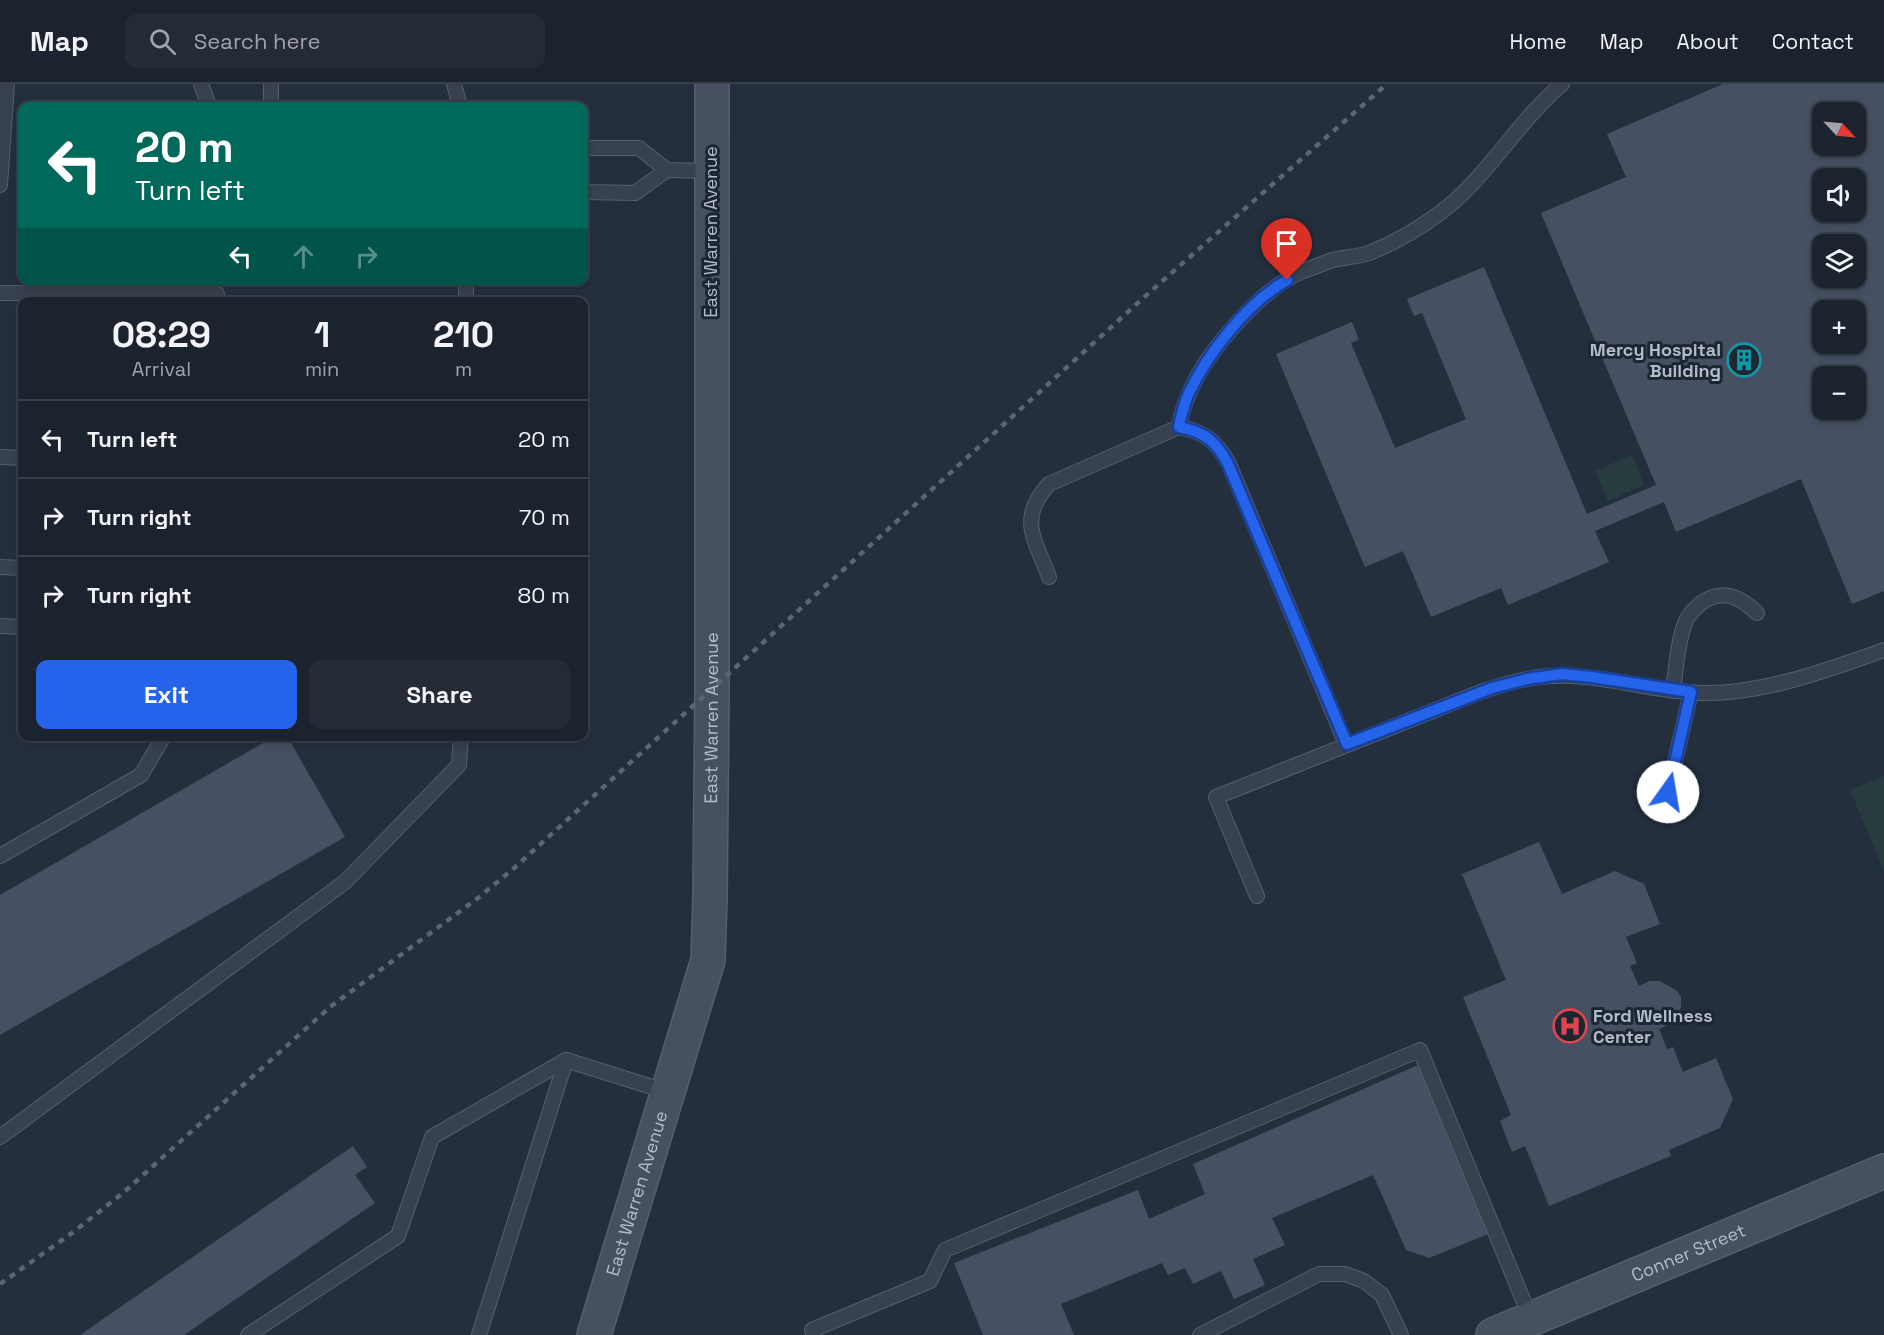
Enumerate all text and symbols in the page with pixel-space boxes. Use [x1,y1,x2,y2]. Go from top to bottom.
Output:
search box [125,14,545,68]
text: Map [30,23,89,59]
icon: search [146,25,179,58]
text: Search here [194,27,321,55]
text: Home [1509,28,1567,55]
text: Map [1600,28,1644,55]
text: About [1677,28,1739,55]
text: Contact [1772,28,1854,55]
north arrow [1812,102,1866,156]
map controls [1812,102,1866,420]
text: 20 m [135,121,234,174]
icon: left [36,126,114,204]
street label: East Warren Avenue [699,146,722,318]
button: sound [1812,168,1866,222]
text: Turn left [135,173,245,208]
pin [1261,218,1312,280]
icon: arrive [1270,227,1303,260]
button: layers [1812,234,1866,288]
icon: left [224,240,257,273]
icon: ahead [287,240,320,273]
icon: right [350,240,383,273]
button: + [1812,300,1866,354]
text: 08:29 [112,312,211,358]
text: 1 [314,312,330,358]
text: 210 [433,312,494,358]
place label: Mercy Hospital Building [1590,338,1721,382]
building icon: Mercy Hospital Building [1726,342,1762,378]
text: Arrival [132,356,191,382]
text: min [305,356,339,382]
text: m [455,356,472,382]
button: − [1812,366,1866,420]
icon: left [36,423,69,456]
text: Turn left [87,425,177,453]
text: 20 m [518,425,570,453]
icon: right [36,501,69,534]
text: Turn right [87,503,192,531]
text: 70 m [519,503,570,531]
icon: right [36,579,69,612]
text: Turn right [87,581,192,609]
text: 80 m [518,581,570,609]
street label: East Warren Avenue [699,632,723,804]
button: Exit [36,660,297,729]
button: Share [309,660,570,729]
position arrow [1636,760,1700,824]
place label: Ford Wellness Center [1593,1004,1713,1048]
hospital icon: Ford Wellness Center [1552,1008,1588,1044]
street label: East Warren Avenue [601,1108,672,1279]
street label: Conner Street [1628,1218,1749,1287]

